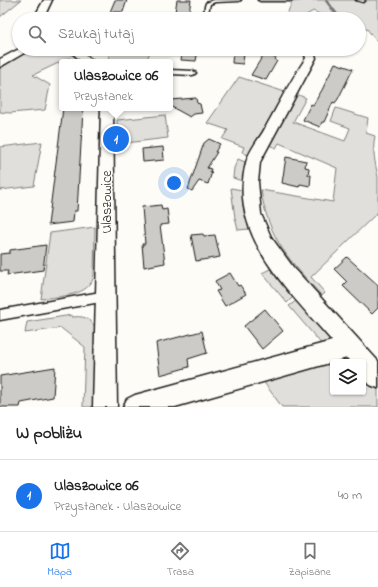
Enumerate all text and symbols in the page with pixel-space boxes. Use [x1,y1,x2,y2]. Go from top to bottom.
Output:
search box [12,12,366,56]
icon: search [26,23,48,45]
text: Szukaj tutaj [58,23,134,45]
popup [59,59,173,111]
text: Ulaszowice 06 [74,65,158,87]
text: Przystanek [74,87,133,106]
pin: 1 [103,124,129,154]
street label: Ulaszowice [97,170,118,234]
your location [164,173,184,193]
map controls [330,359,366,395]
button: layers [330,359,366,395]
text: W pobliżu [16,421,82,446]
text: Ulaszowice 06 [54,475,139,497]
text: 1 [27,486,31,505]
text: 40 m [338,486,362,505]
text: Przystanek · Ulaszowice [54,497,181,516]
tab: Mapa [47,540,72,580]
tab: Trasa [167,540,194,580]
tab: Zapisane [289,540,331,580]

